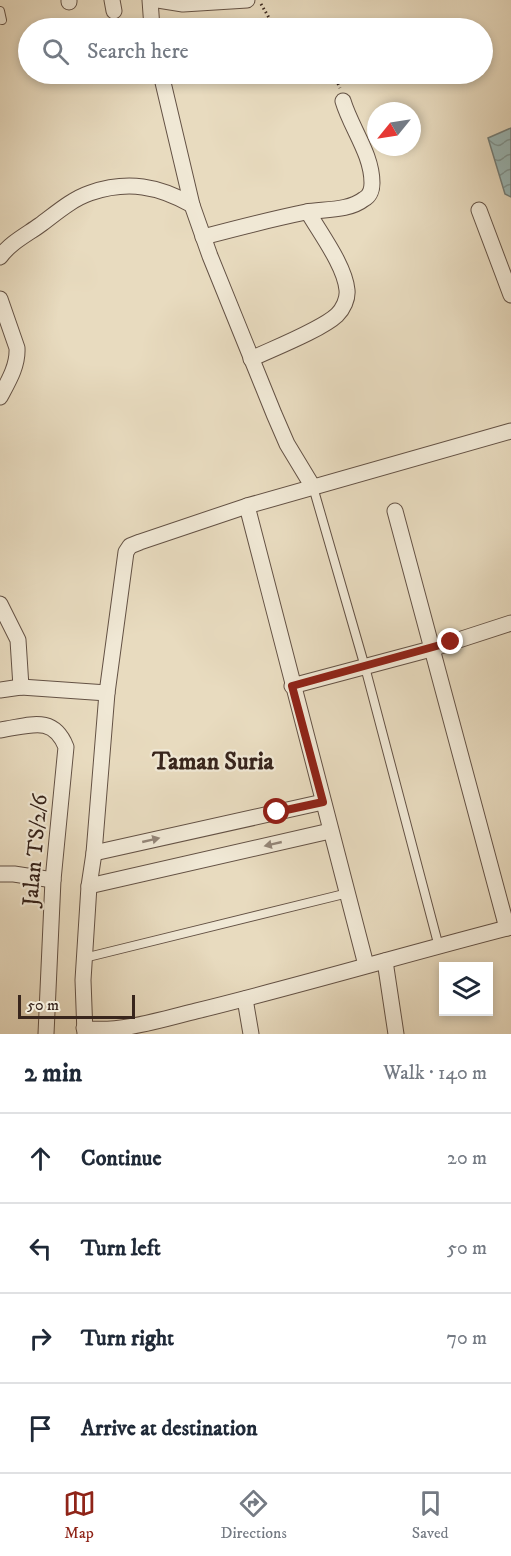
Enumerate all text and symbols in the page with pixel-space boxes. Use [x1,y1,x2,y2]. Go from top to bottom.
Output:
search box [18,18,493,84]
icon: search [39,35,72,68]
text: Search here [87,38,189,65]
north arrow [367,102,421,156]
route end [437,628,463,654]
district label: Taman Suria [151,747,275,777]
street label: Jalan TS/2/6 [17,791,54,909]
route start [263,798,289,824]
one-way arrow [142,835,160,845]
one-way arrow [263,840,282,849]
map controls [439,962,493,1016]
button: layers [439,962,493,1016]
scale bar [18,992,135,1019]
text: 50 m [27,995,59,1015]
text: 2 min [24,1057,82,1090]
text: Walk · 140 m [383,1061,487,1086]
icon: ahead [24,1142,57,1175]
text: Continue [81,1145,162,1172]
text: 20 m [447,1146,487,1171]
icon: left [24,1232,57,1265]
text: Turn left [81,1235,161,1262]
text: 50 m [447,1236,487,1261]
icon: right [24,1322,57,1355]
text: Turn right [81,1325,174,1352]
text: 70 m [446,1326,487,1351]
icon: arrive [24,1412,57,1445]
text: Arrive at destination [81,1415,258,1442]
tab: Map [63,1487,96,1543]
tab: Directions [221,1487,287,1543]
tab: Saved [412,1487,449,1543]

